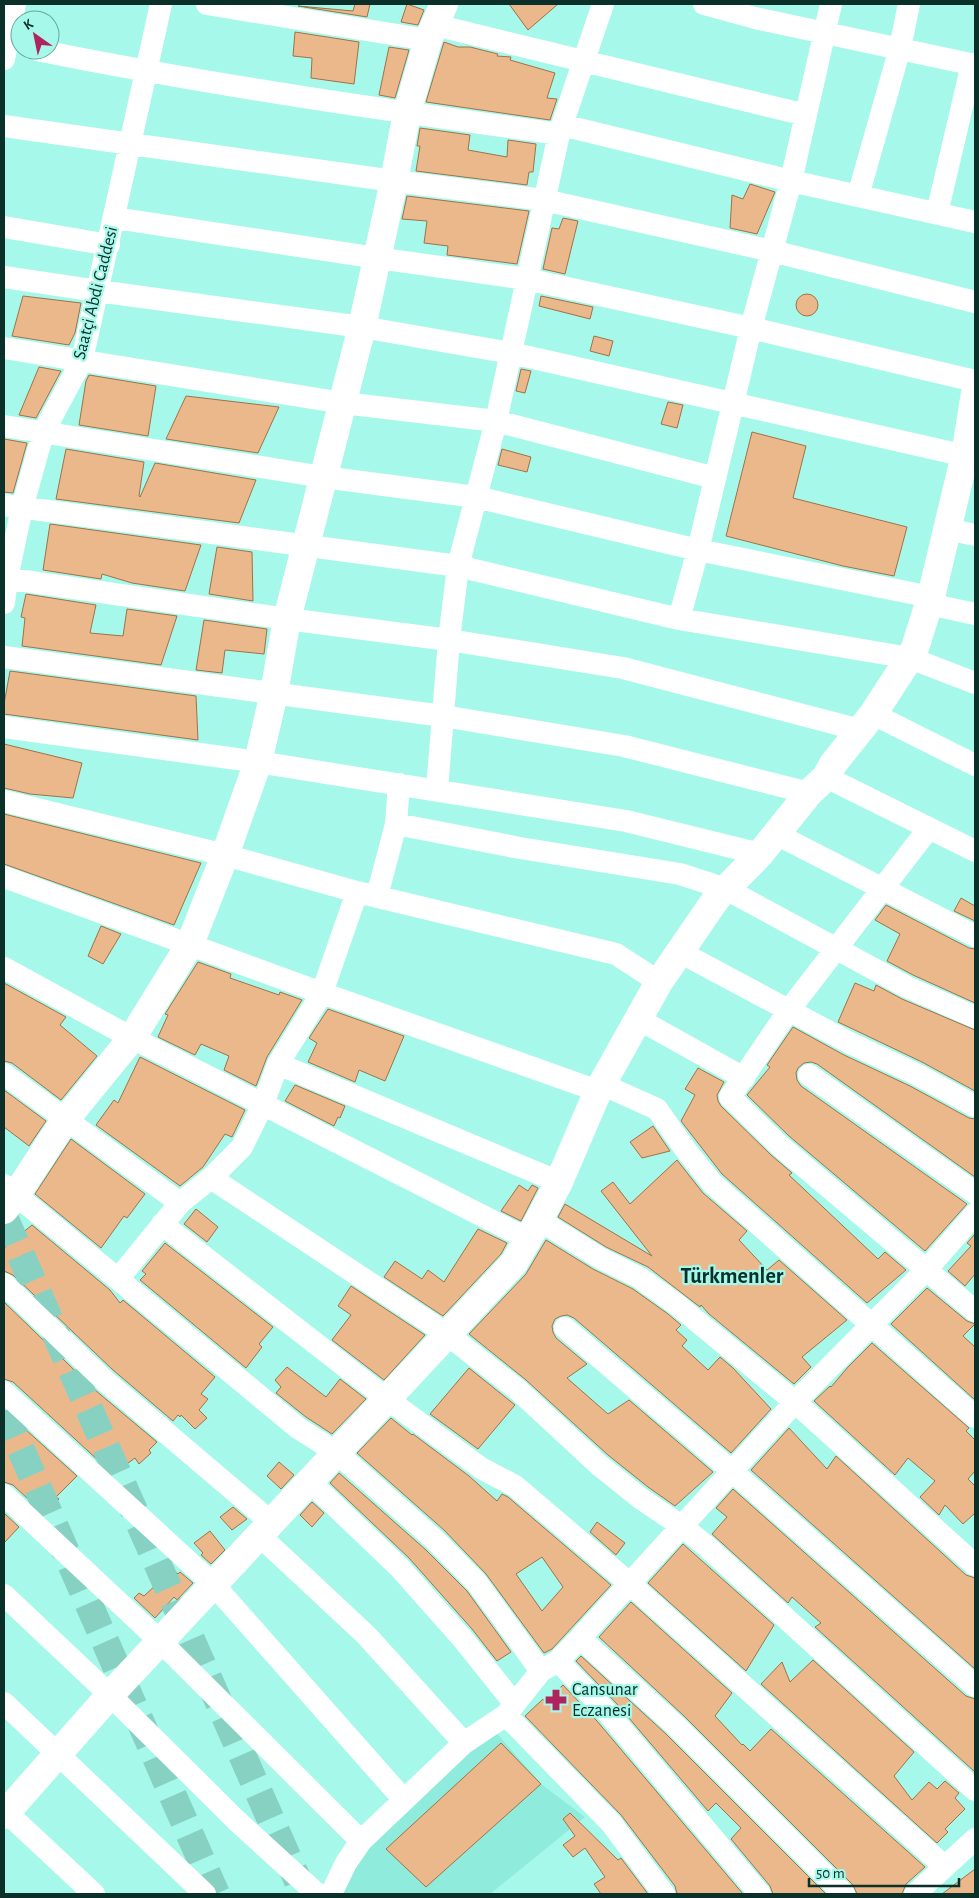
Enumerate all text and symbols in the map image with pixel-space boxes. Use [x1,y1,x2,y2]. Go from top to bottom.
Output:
north arrow [10,10,60,60]
text: K [21,16,36,33]
street label: Saatçi Abdi Caddesi [71,225,121,361]
district label: Türkmenler [681,1265,784,1287]
place label: Cansunar Eczanesi [572,1681,638,1720]
pharmacy icon: Cansunar Eczanesi [543,1687,569,1713]
scale bar [809,1856,959,1888]
text: 50 m [816,1866,845,1881]

